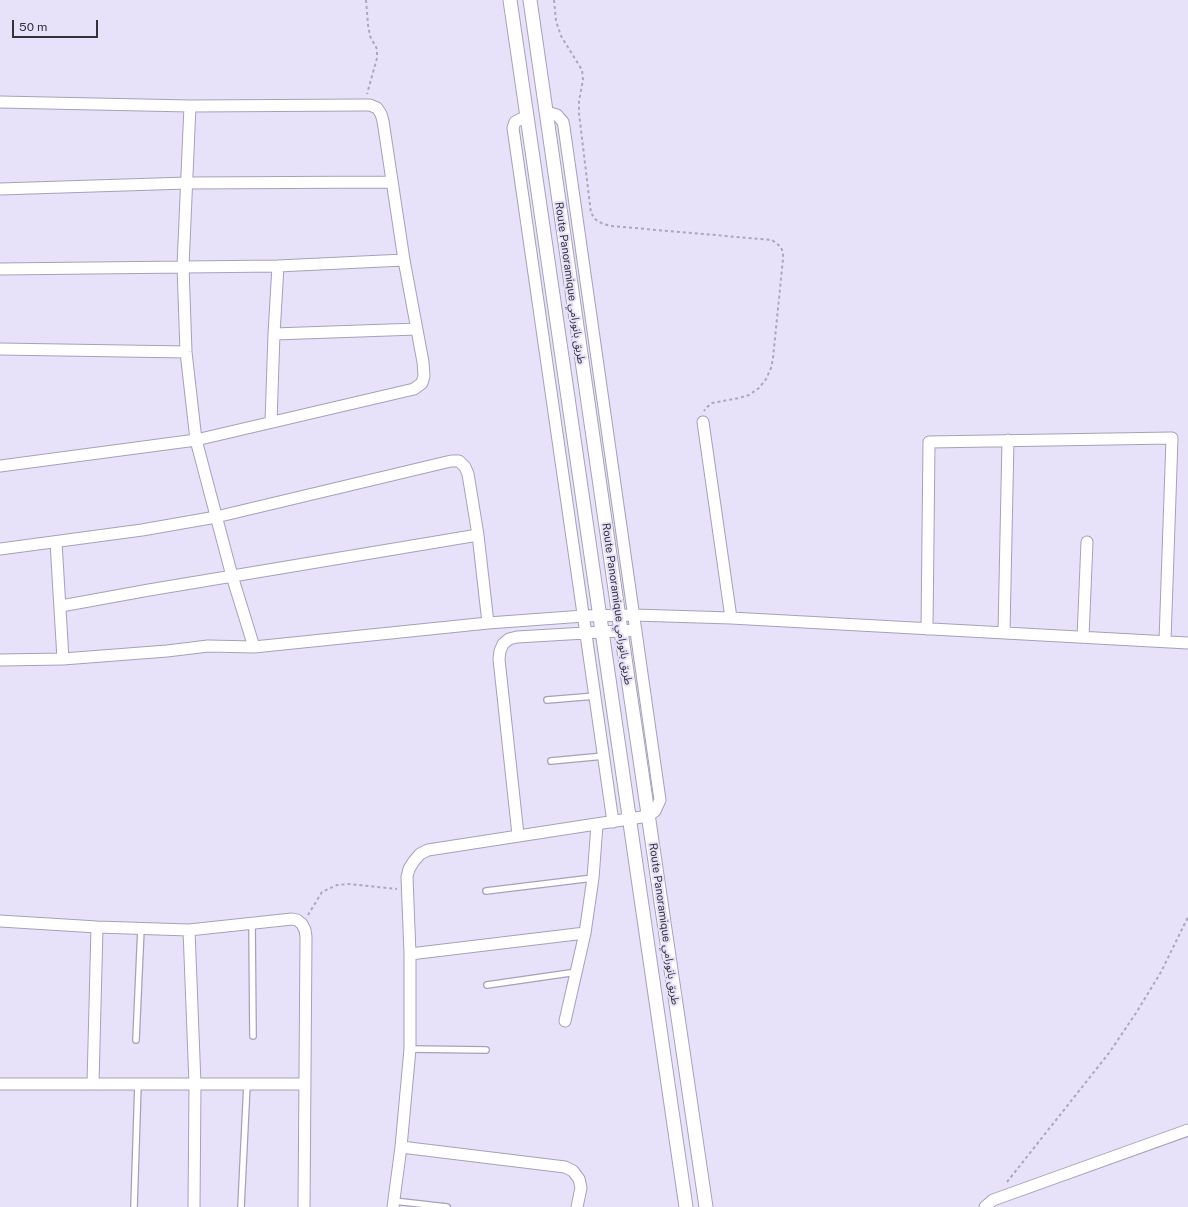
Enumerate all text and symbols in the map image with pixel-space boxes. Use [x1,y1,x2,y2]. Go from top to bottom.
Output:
scale bar [14,12,100,38]
text: 50 m [19,20,47,34]
street label: Route Panoramique طريق بانورامي [552,201,588,365]
street label: Route Panoramique طريق بانورامي [599,522,635,686]
street label: Route Panoramique طريق بانورامي [646,842,682,1006]

